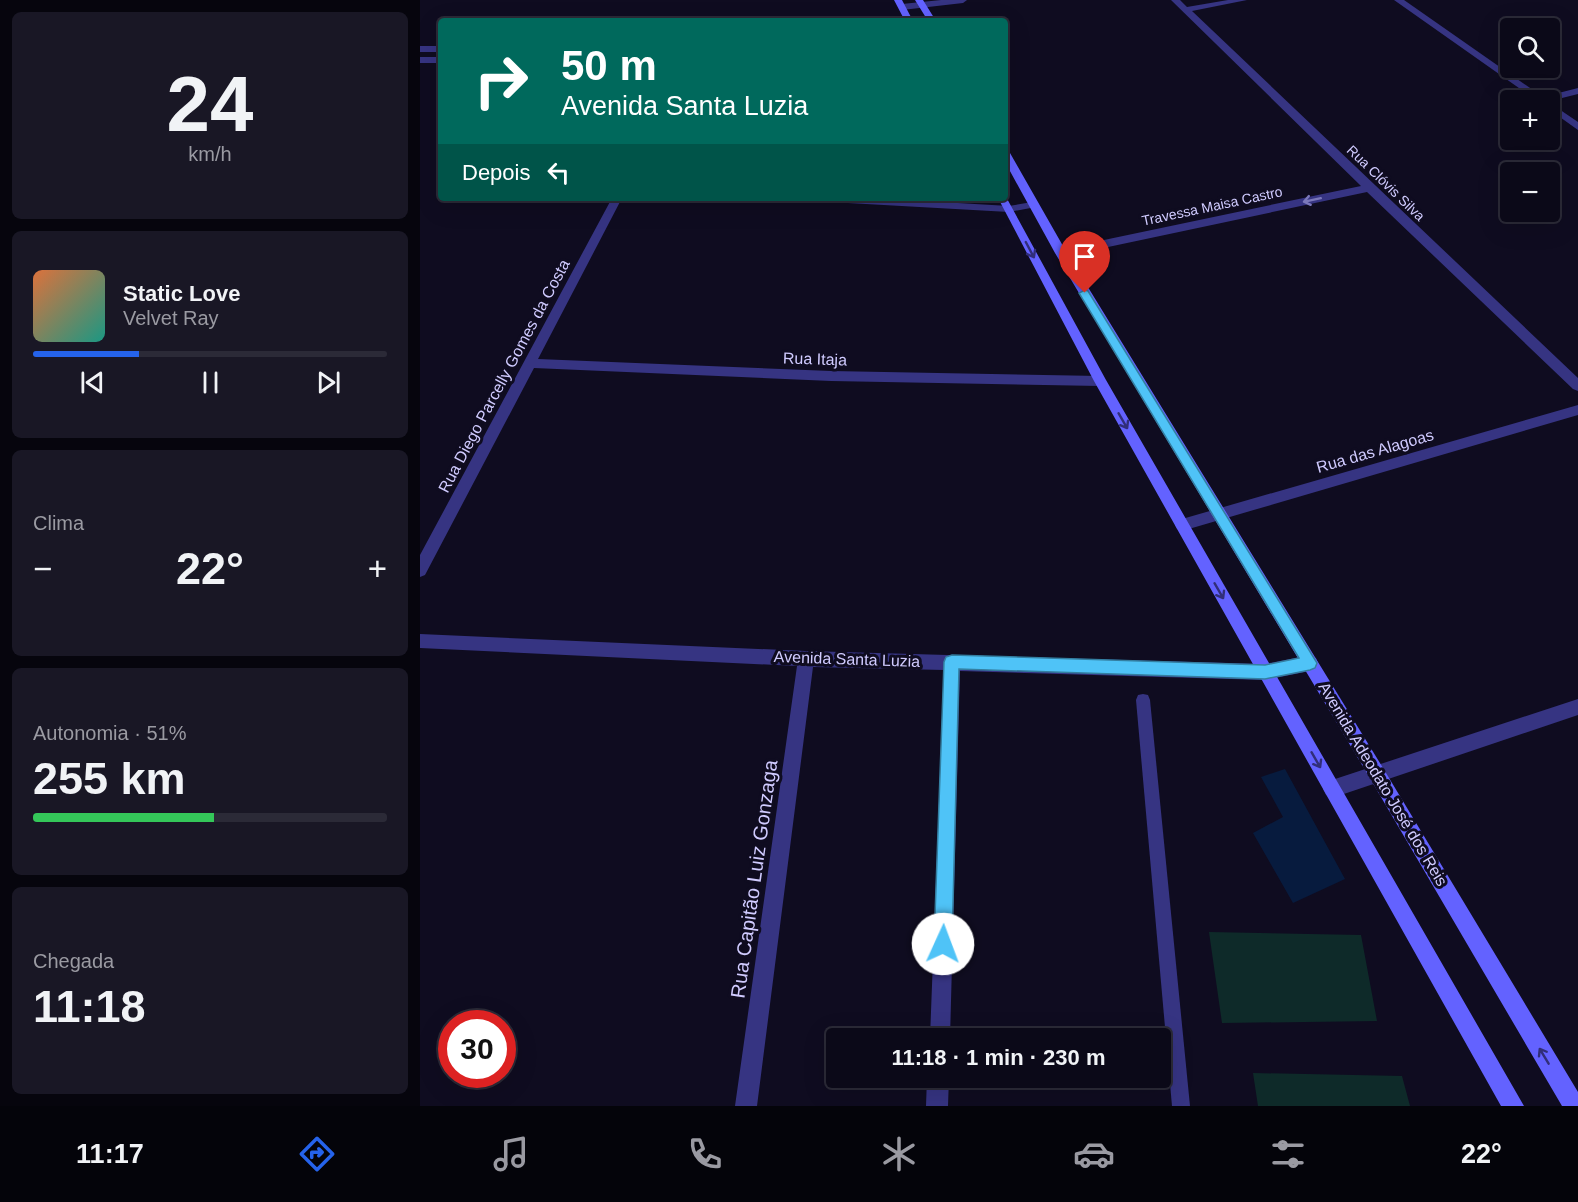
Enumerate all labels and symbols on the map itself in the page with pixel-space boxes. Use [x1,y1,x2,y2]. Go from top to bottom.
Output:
street label: Rua Clóvis Silva [1344,142,1428,224]
street label: Travessa Maisa Castro [1140,183,1284,229]
one-way arrow [1302,195,1322,206]
pin [1059,231,1110,293]
one-way arrow [1025,240,1037,258]
street label: Rua Diego Parcelly Gomes da Costa [435,256,573,495]
street label: Rua Itaja [783,349,847,369]
one-way arrow [1118,412,1129,430]
street label: Rua das Alagoas [1315,426,1435,476]
one-way arrow [1213,582,1225,599]
street label: Avenida Santa Luzia [774,648,921,670]
street label: Avenida Adeodato José dos Reis [1315,679,1451,889]
one-way arrow [1311,751,1322,769]
street label: Rua Capitão Luiz Gonzaga [726,758,782,999]
position arrow [911,912,975,976]
speed limit sign: 30 [438,1010,516,1088]
one-way arrow [1538,1048,1550,1065]

